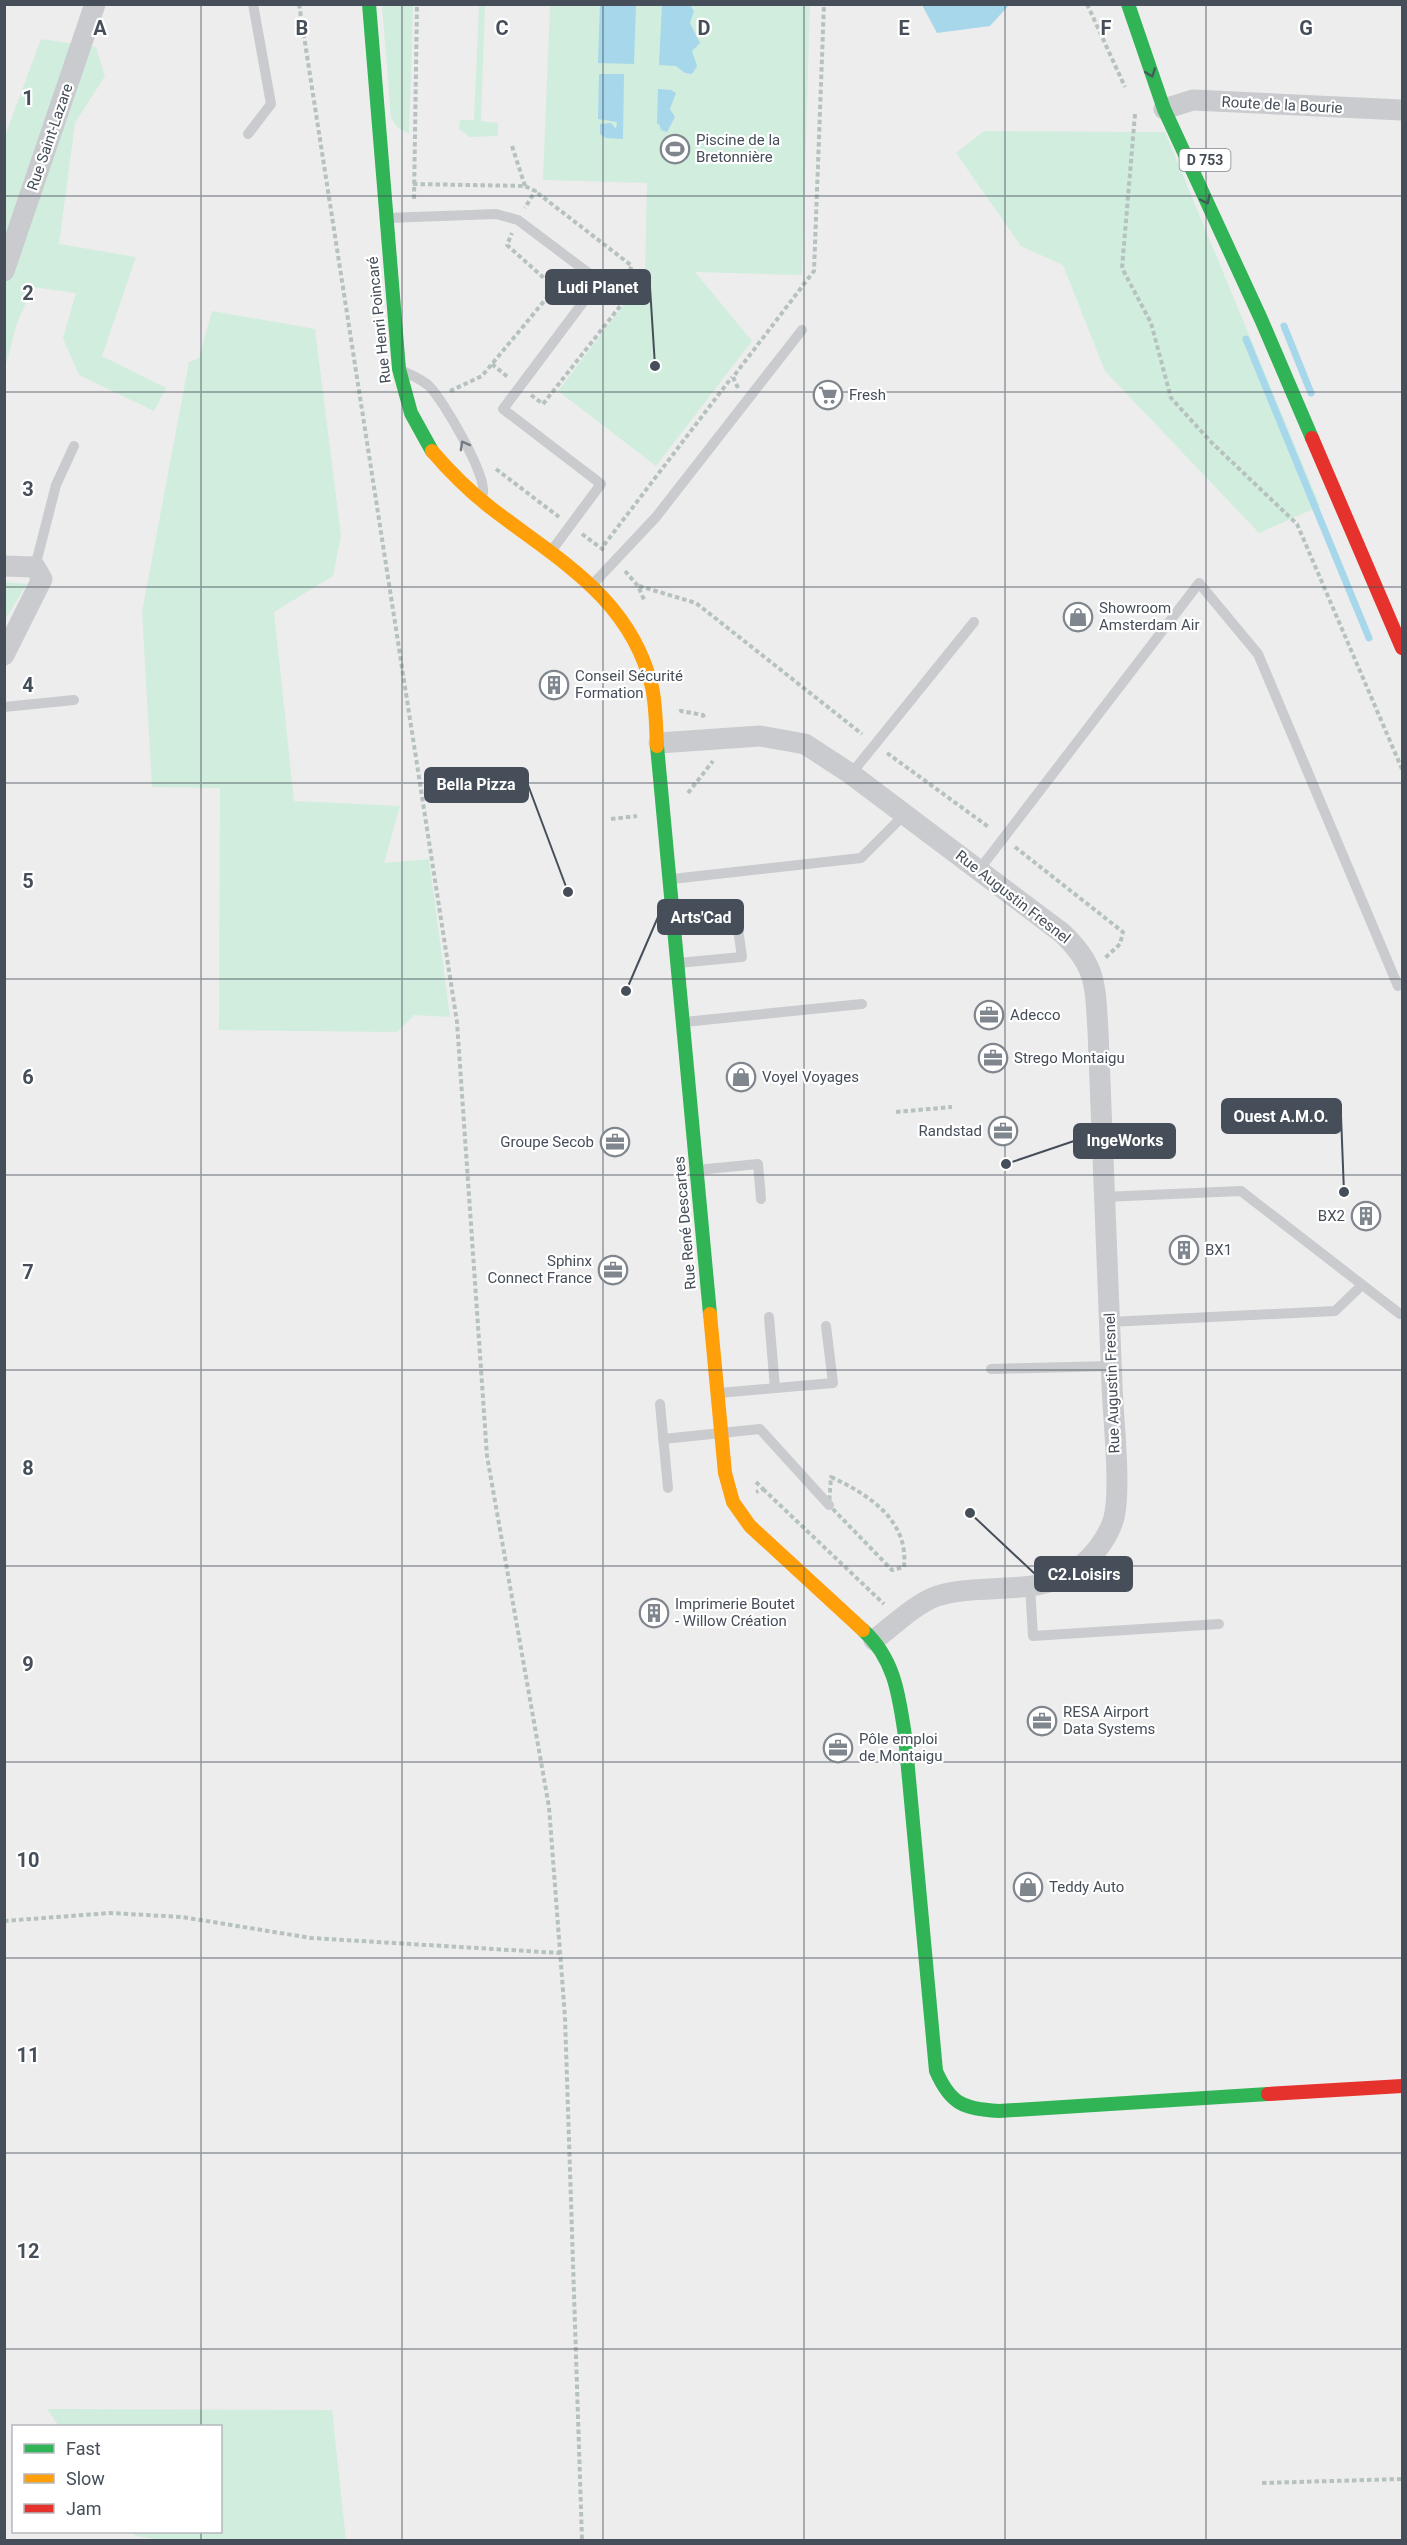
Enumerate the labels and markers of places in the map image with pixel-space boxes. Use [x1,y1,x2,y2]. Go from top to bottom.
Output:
place label: Piscine de la Bretonnière [696,131,780,166]
sports icon: Piscine de la Bretonnière [659,133,691,165]
callout: Ludi Planet [546,270,650,304]
supermarket icon: Fresh [812,379,844,411]
place label: Fresh [849,386,886,404]
place label: Showroom Amsterdam Air [1099,599,1200,634]
shop icon: Showroom Amsterdam Air [1062,601,1094,633]
place label: Conseil Sécurité Formation [575,667,683,702]
building icon: Conseil Sécurité Formation [538,669,570,701]
callout: Bella Pizza [425,768,528,802]
callout: Arts'Cad [658,900,743,934]
office icon: Adecco [973,999,1005,1031]
place label: Adecco [1010,1006,1060,1024]
office icon: Strego Montaigu [977,1042,1009,1074]
place label: Strego Montaigu [1014,1049,1125,1067]
shop icon: Voyel Voyages [725,1061,757,1093]
place label: Voyel Voyages [762,1068,859,1086]
callout: Ouest A.M.O. [1222,1099,1341,1133]
office icon: Randstad [987,1115,1019,1147]
place label: Randstad [919,1122,982,1140]
callout: IngeWorks [1074,1124,1175,1158]
office icon: Groupe Secob [599,1126,631,1158]
place label: Groupe Secob [500,1133,594,1151]
building icon: BX2 [1350,1200,1382,1232]
place label: BX2 [1318,1207,1345,1225]
building icon: BX1 [1168,1234,1200,1266]
place label: BX1 [1205,1241,1232,1259]
place label: Sphinx Connect France [488,1252,593,1287]
office icon: Sphinx Connect France [597,1254,629,1286]
callout: C2.Loisirs [1035,1557,1132,1591]
place label: Imprimerie Boutet - Willow Création [675,1595,795,1630]
building icon: Imprimerie Boutet - Willow Création [638,1597,670,1629]
place label: RESA Airport Data Systems [1063,1703,1155,1738]
office icon: RESA Airport Data Systems [1026,1705,1058,1737]
place label: Pôle emploi de Montaigu [859,1730,942,1765]
office icon: Pôle emploi de Montaigu [822,1732,854,1764]
shop icon: Teddy Auto [1012,1871,1044,1903]
place label: Teddy Auto [1049,1878,1124,1896]

